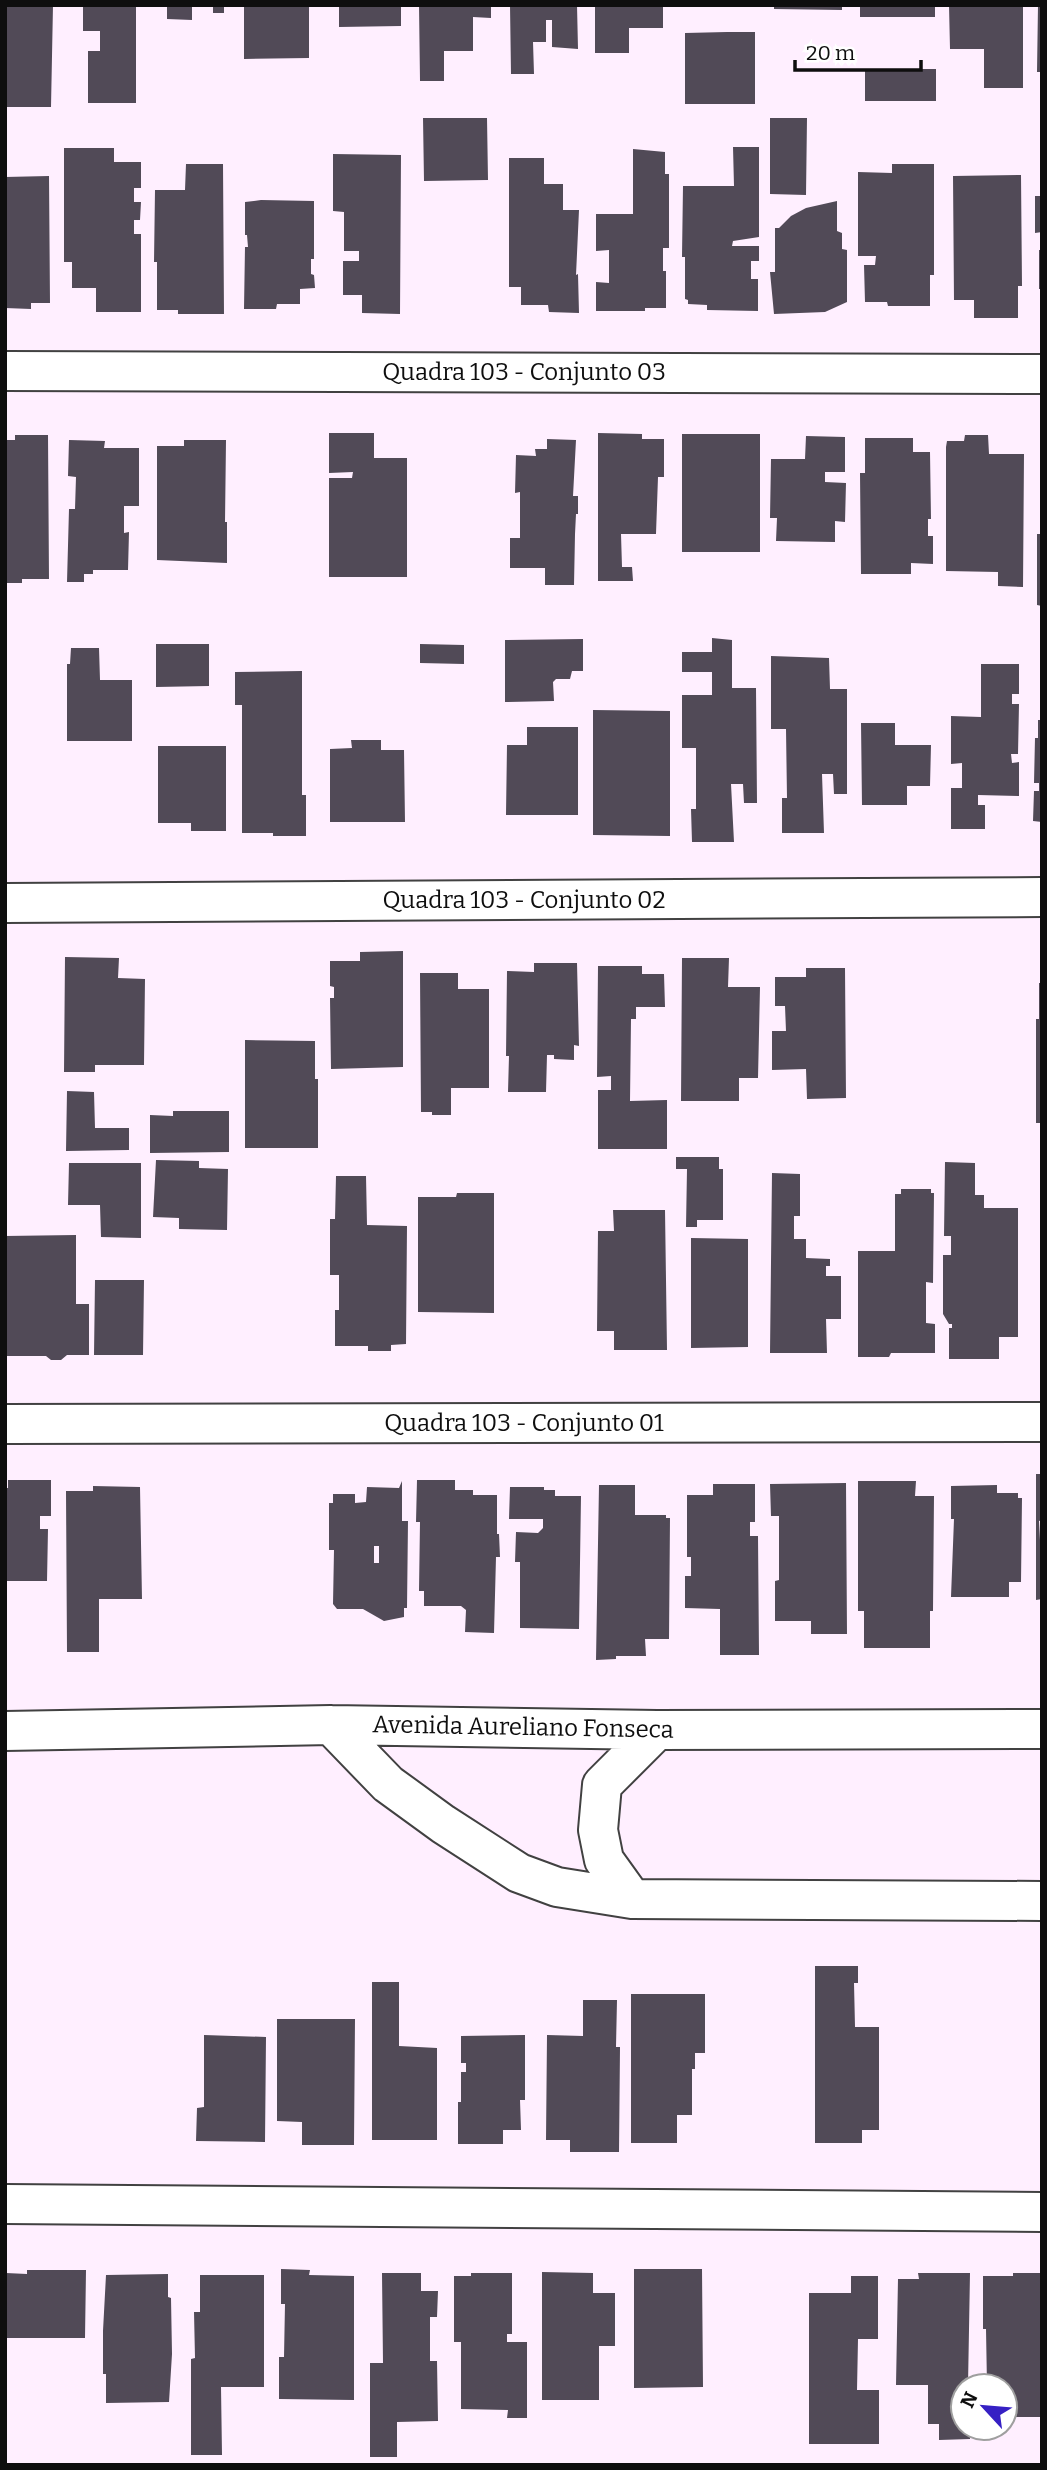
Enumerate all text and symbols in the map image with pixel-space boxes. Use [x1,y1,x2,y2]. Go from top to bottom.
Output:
scale bar [795,28,921,72]
text: 20 m [806,40,855,66]
street label: Quadra 103 - Conjunto 03 [382,358,666,386]
street label: Quadra 103 - Conjunto 02 [382,886,666,914]
street label: Quadra 103 - Conjunto 01 [384,1409,664,1437]
street label: Avenida Aureliano Fonseca [372,1710,674,1744]
north arrow [949,2372,1019,2442]
text: N [956,2388,983,2411]

